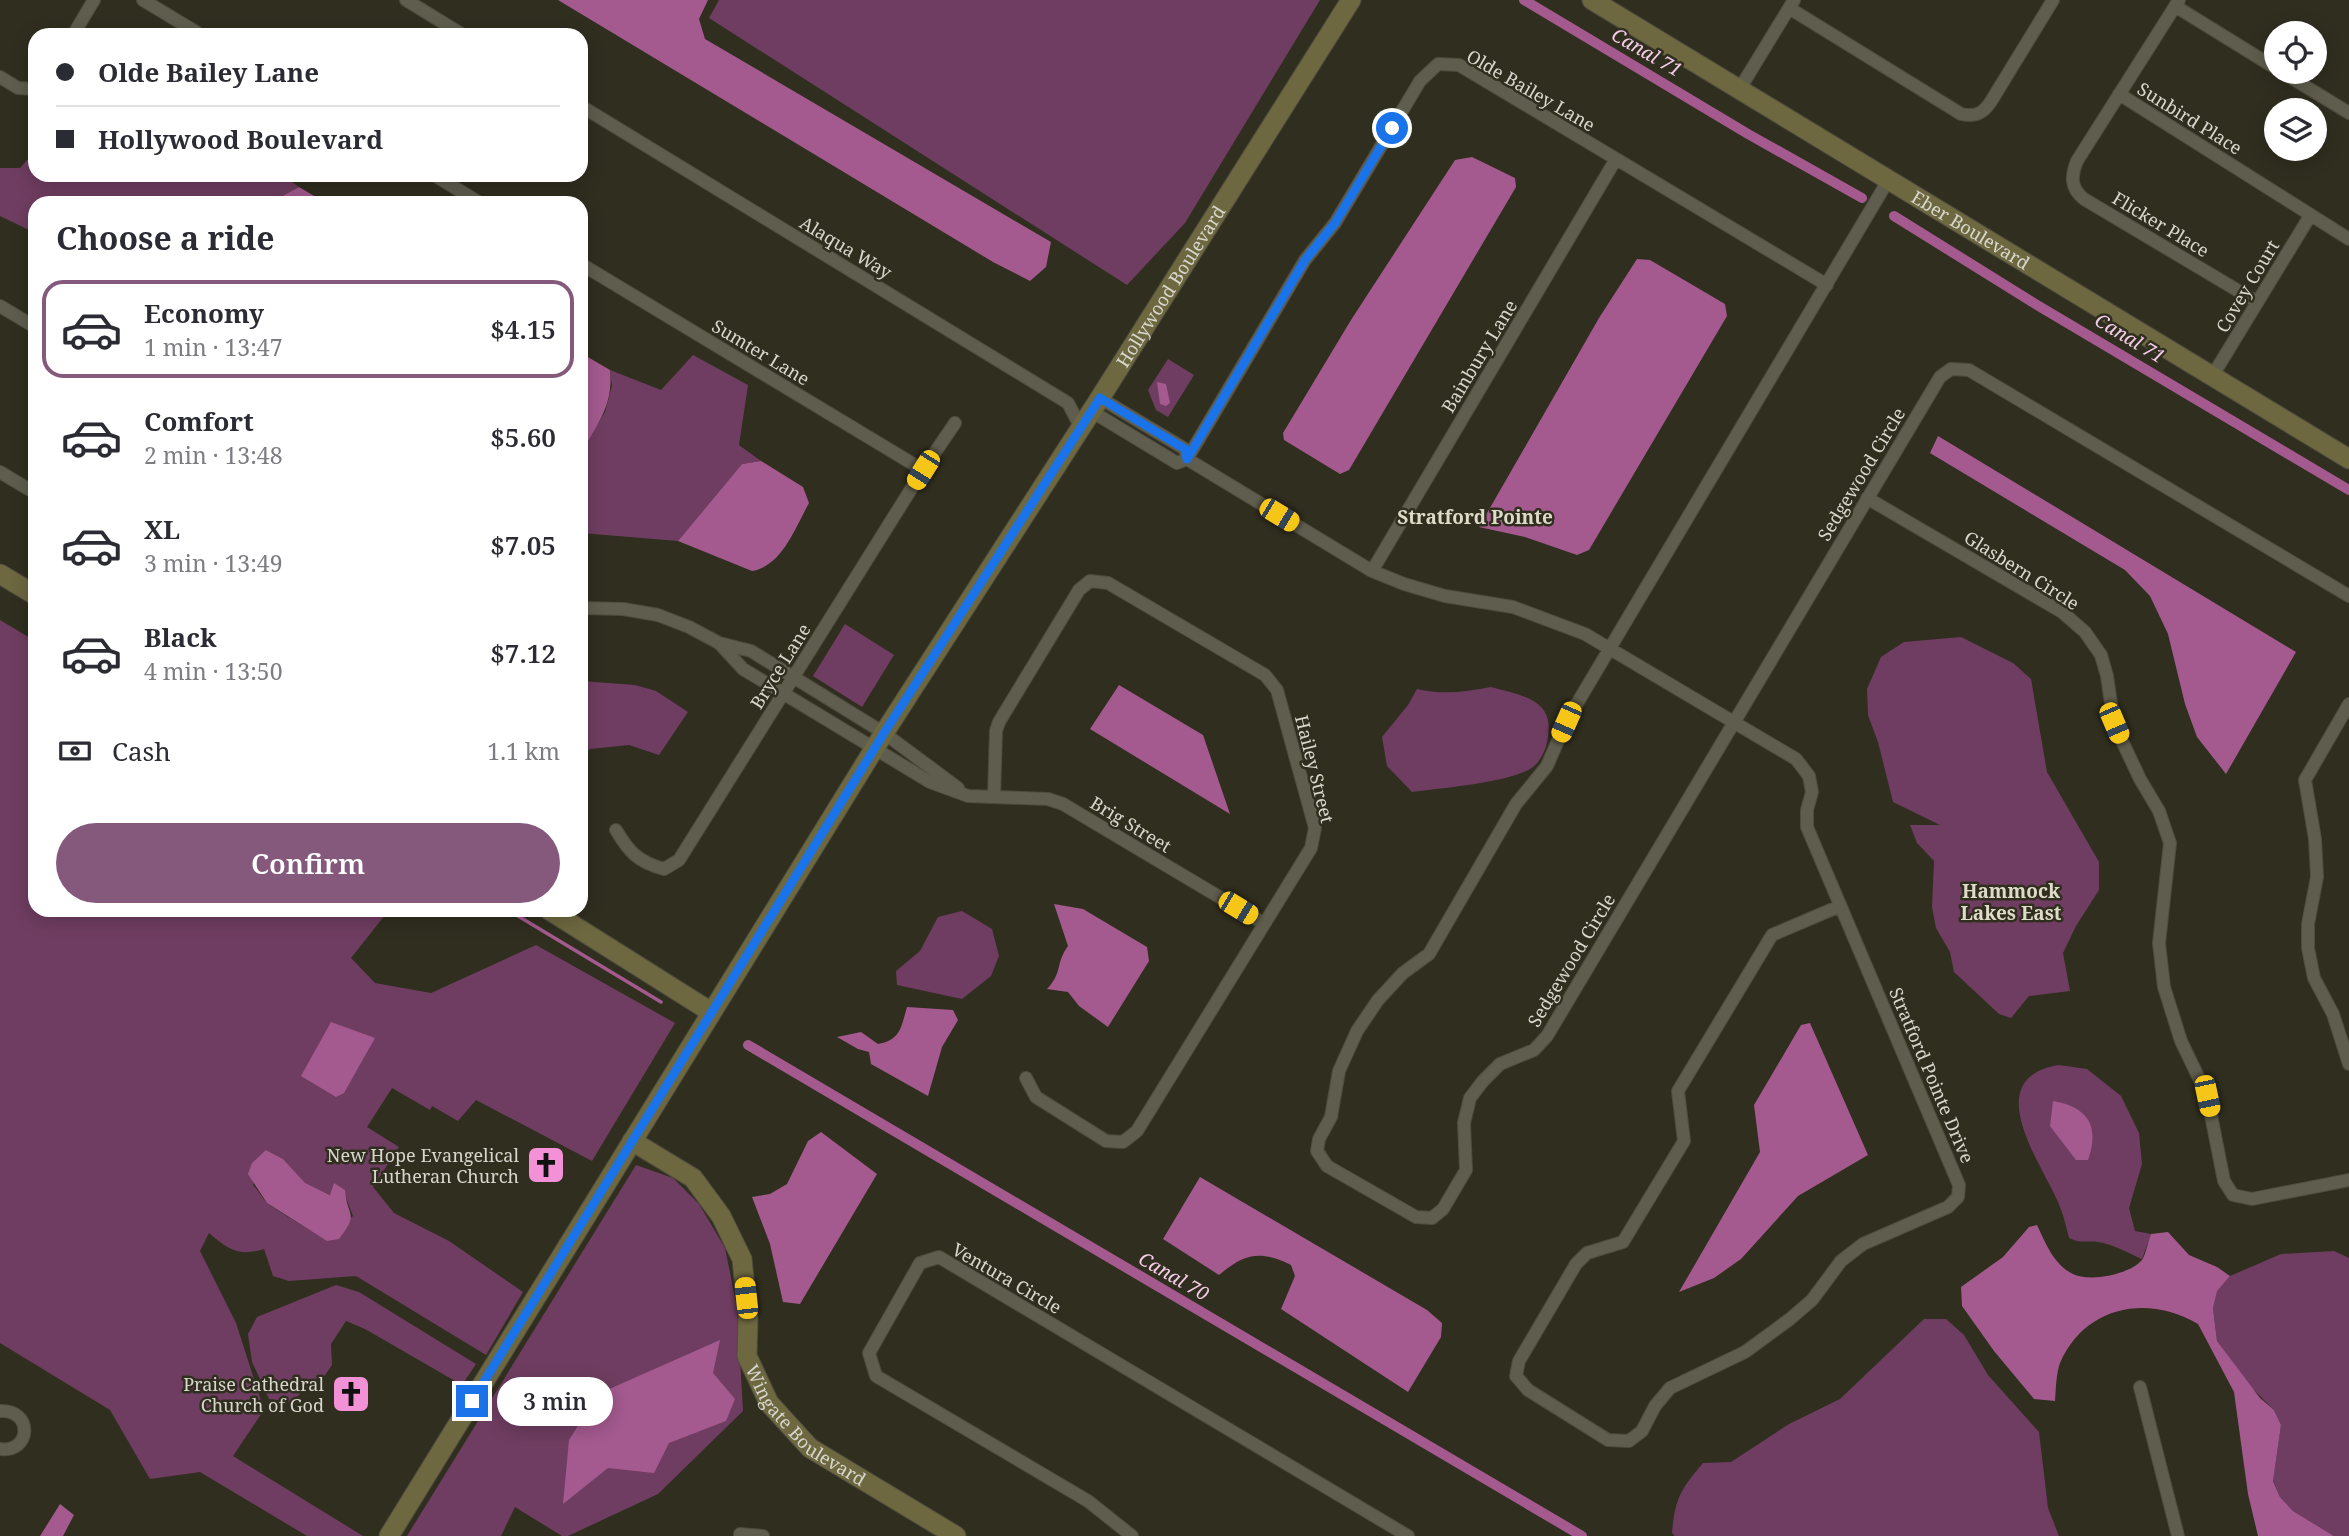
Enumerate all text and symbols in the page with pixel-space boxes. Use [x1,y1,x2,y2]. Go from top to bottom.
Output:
water label: Canal 71 [1607,21,1687,83]
map controls [2264,21,2327,161]
button: locate [2264,21,2327,84]
street label: Olde Bailey Lane [1462,43,1600,137]
text: Olde Bailey Lane [98,54,319,90]
street label: Sunbird Place [2133,76,2247,160]
button: layers [2264,98,2327,161]
route start [1376,112,1408,144]
text: Hollywood Boulevard [98,121,383,157]
street label: Eber Boulevard [1907,185,2034,275]
street label: Flicker Place [2108,186,2214,262]
street label: Hollywood Boulevard [1110,201,1231,372]
street label: Alaqua Way [796,210,897,284]
text: Choose a ride [56,216,275,259]
street label: Covey Court [2210,235,2284,337]
text: Economy [144,295,264,331]
street label: Bainbury Lane [1436,295,1522,417]
icon: car [60,298,123,361]
water label: Canal 71 [2090,307,2170,369]
text: $4.15 [490,311,556,347]
street label: Sumter Lane [708,313,814,391]
text: 1 min · 13:47 [144,331,282,363]
text: Comfort [144,403,254,439]
street label: Sedgewood Circle [1812,403,1910,545]
icon: car [60,406,123,469]
text: $5.60 [490,419,556,455]
text: 2 min · 13:48 [144,439,282,471]
car [903,447,944,493]
car [1256,495,1303,535]
district label: Stratford Pointe [1397,504,1553,530]
text: XL [144,511,180,547]
icon: car [60,514,123,577]
street label: Glasbern Circle [1960,525,2084,615]
text: $7.05 [490,527,556,563]
text: 3 min · 13:49 [144,547,282,579]
text: Black [144,619,217,655]
street label: Bryce Lane [744,619,816,713]
icon: car [60,622,123,685]
text: $7.12 [490,635,556,671]
text: 4 min · 13:50 [144,655,282,687]
car [1548,699,1585,745]
car [2097,700,2132,746]
street label: Hailey Street [1290,713,1340,825]
icon: cash [56,732,94,770]
text: Cash [112,733,171,769]
text: 1.1 km [487,735,560,767]
street label: Brig Street [1086,790,1176,858]
button: Confirm [56,823,560,903]
district label: Hammock Lakes East [1960,878,2062,926]
car [1215,888,1262,928]
street label: Sedgewood Circle [1522,889,1620,1031]
street label: Stratford Pointe Drive [1884,984,1980,1166]
car [2193,1073,2222,1119]
place label: New Hope Evangelical Lutheran Church [327,1143,519,1188]
church icon: New Hope Evangelical Lutheran Church [525,1144,567,1186]
street label: Ventura Circle [948,1237,1066,1319]
water label: Canal 70 [1134,1245,1214,1307]
car [734,1276,759,1320]
street label: Wingate Boulevard [741,1360,870,1491]
place label: Praise Cathedral Church of God [183,1372,324,1417]
church icon: Praise Cathedral Church of God [330,1373,372,1415]
callout: 3 min [496,1376,612,1426]
route end [456,1385,488,1417]
text: 3 min [523,1385,587,1417]

